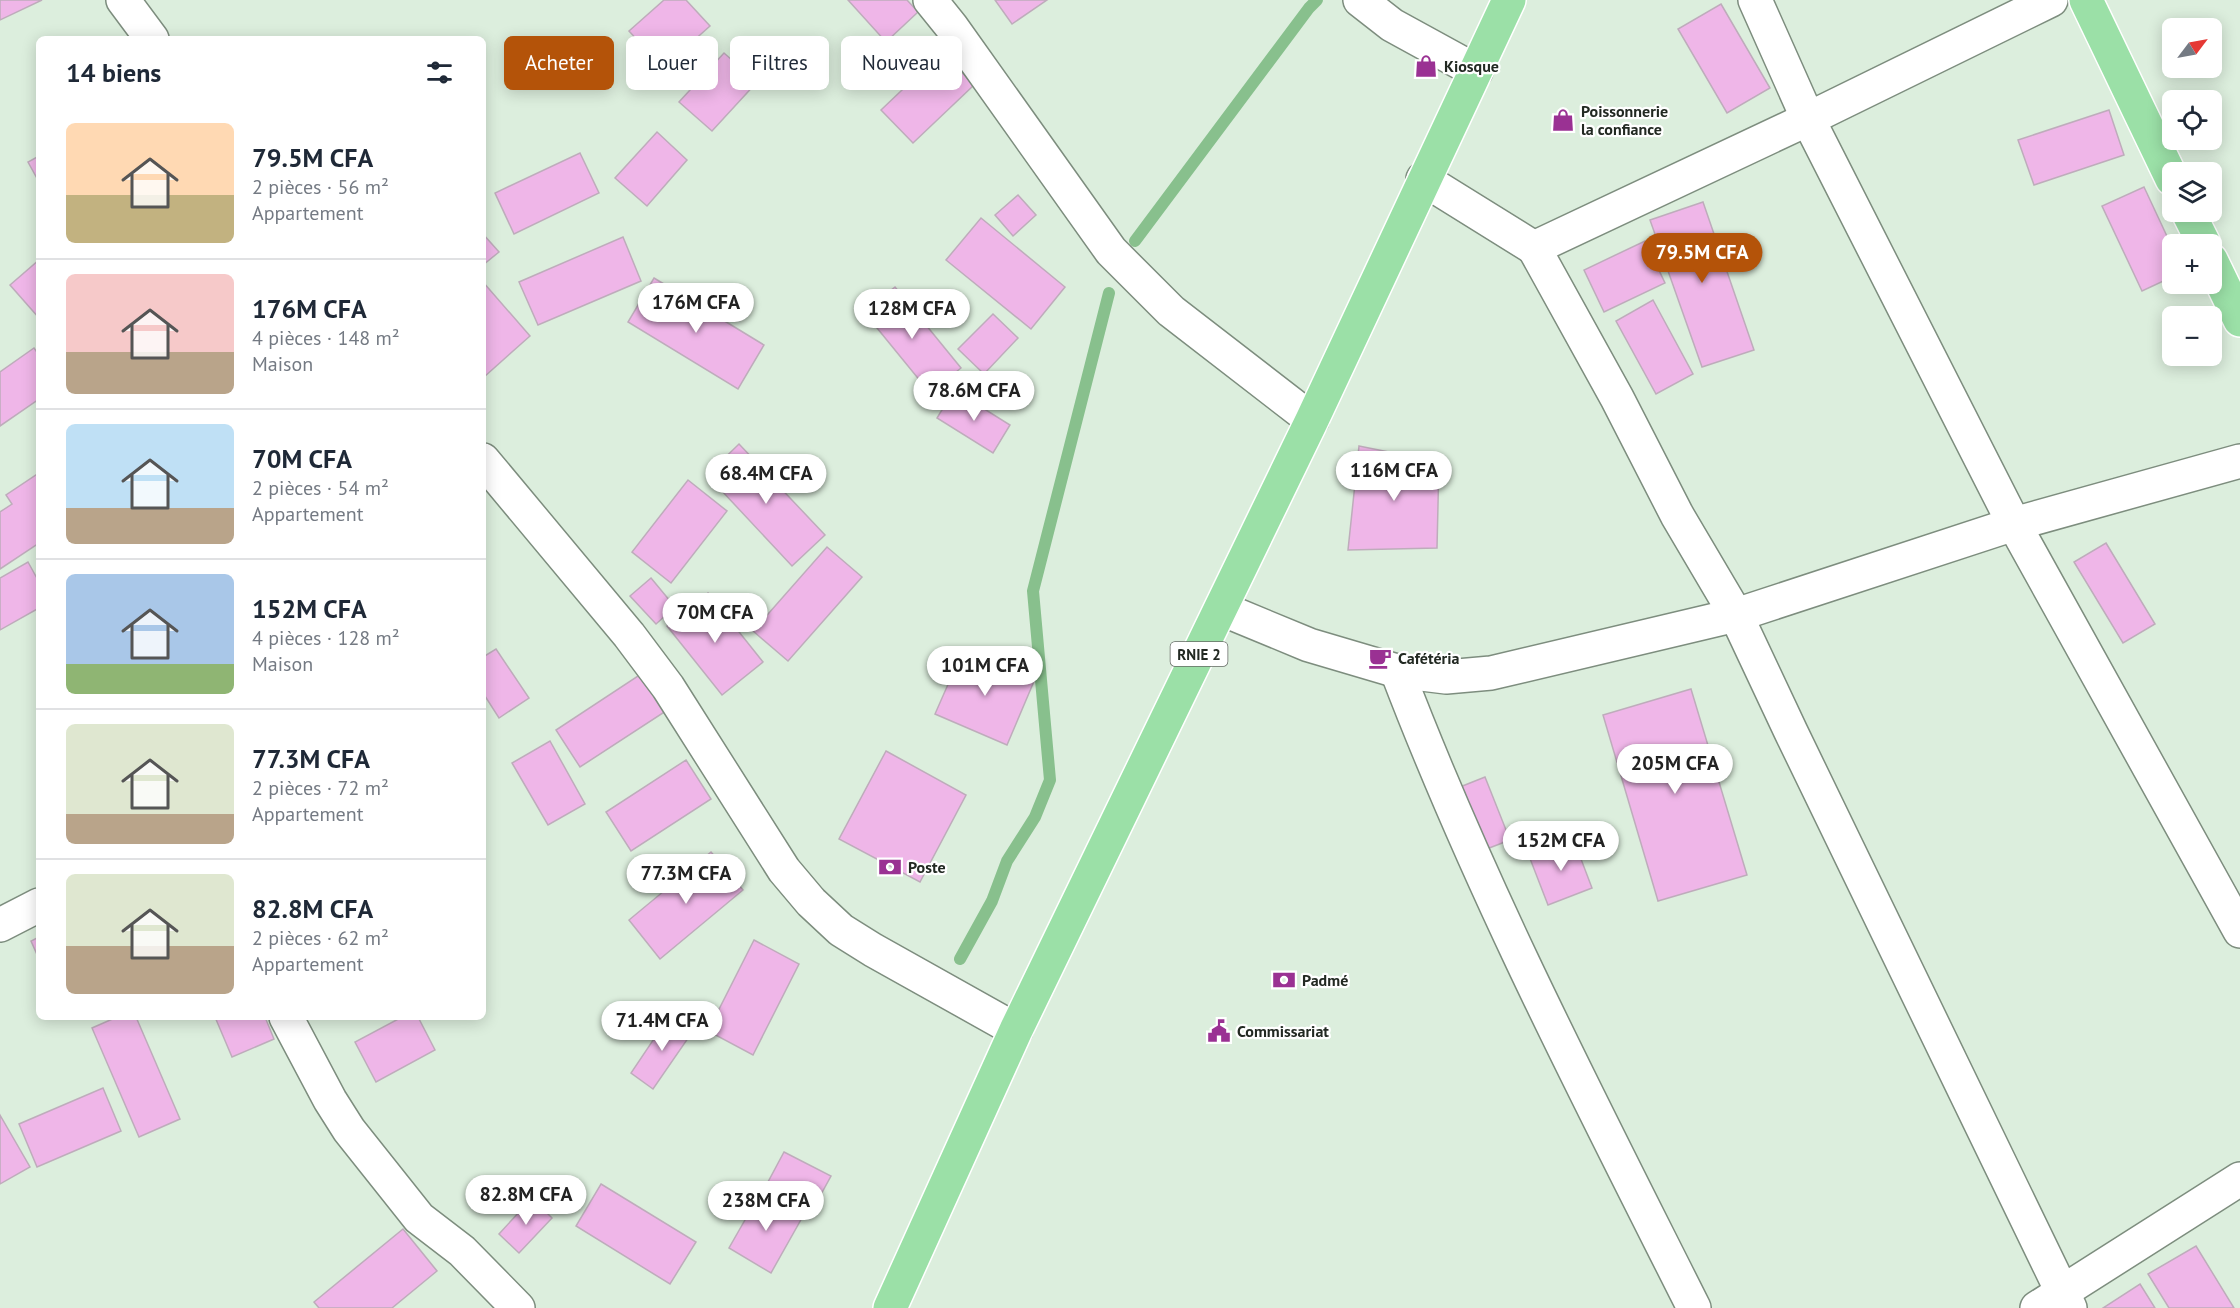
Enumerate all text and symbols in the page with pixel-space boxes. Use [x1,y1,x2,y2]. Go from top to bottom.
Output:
north arrow [2162,18,2222,78]
map controls [2162,18,2222,366]
chip: Acheter [504,36,614,90]
chip: Louer [626,36,718,90]
chip: Filtres [730,36,829,90]
chip: Nouveau [841,36,962,90]
shop icon: Kiosque [1413,53,1439,79]
text: 14 biens [66,56,161,89]
icon: filters [423,56,456,89]
place label: Kiosque [1444,56,1499,76]
button: locate [2162,90,2222,150]
place label: Poissonnerie la confiance [1581,101,1668,139]
shop icon: Poissonnerie la confiance [1550,107,1576,133]
text: 79.5M CFA [252,141,373,174]
icon: home [114,147,186,219]
button: layers [2162,162,2222,222]
text: 2 pièces · 56 m² [252,174,389,200]
text: Appartement [252,200,364,226]
pin: 79.5M CFA [1633,233,1771,284]
button: + [2162,234,2222,294]
text: 79.5M CFA [1655,239,1749,265]
pin: 176M CFA [634,283,758,334]
text: 176M CFA [652,289,740,315]
pin: 128M CFA [850,289,974,340]
text: 176M CFA [252,292,367,325]
text: 128M CFA [868,295,956,321]
icon: home [114,298,186,370]
button: − [2162,306,2222,366]
text: 4 pièces · 148 m² [252,325,400,351]
text: Maison [252,351,313,377]
pin: 78.6M CFA [905,371,1043,422]
text: 78.6M CFA [927,377,1021,403]
text: 70M CFA [252,442,352,475]
icon: home [114,448,186,520]
pin: 116M CFA [1332,451,1456,502]
pin: 68.4M CFA [697,454,835,505]
text: 116M CFA [1350,457,1438,483]
text: 68.4M CFA [719,460,813,486]
text: 2 pièces · 54 m² [252,475,389,501]
text: Appartement [252,501,364,527]
text: 152M CFA [252,592,367,625]
pin: 70M CFA [660,593,770,644]
icon: home [114,598,186,670]
text: 70M CFA [677,599,753,625]
text: 4 pièces · 128 m² [252,625,400,651]
road number: RNIE 2 [1170,642,1228,666]
cafe icon: Cafétéria [1367,645,1393,671]
pin: 101M CFA [923,646,1047,697]
place label: Cafétéria [1398,648,1459,668]
text: Maison [252,651,313,677]
text: 101M CFA [941,652,1029,678]
text: 77.3M CFA [252,742,370,775]
pin: 205M CFA [1613,744,1737,795]
icon: home [114,748,186,820]
text: 205M CFA [1631,750,1719,776]
text: 2 pièces · 72 m² [252,775,389,801]
text: Appartement [252,801,364,827]
pin: 152M CFA [1499,821,1623,872]
text: 152M CFA [1517,827,1605,853]
pin: 77.3M CFA [617,854,755,905]
bank icon: Poste [877,854,903,880]
place label: Poste [908,857,946,877]
text: 77.3M CFA [641,860,731,886]
text: 82.8M CFA [252,892,373,925]
icon: home [114,898,186,970]
text: 2 pièces · 62 m² [252,925,389,951]
text: Appartement [252,951,364,977]
bank icon: Padmé [1271,967,1297,993]
place label: Padmé [1302,970,1348,990]
pin: 71.4M CFA [593,1001,731,1052]
text: 71.4M CFA [615,1007,709,1033]
public building icon: Commissariat [1206,1018,1232,1044]
place label: Commissariat [1237,1021,1329,1041]
pin: 82.8M CFA [457,1175,595,1226]
text: 82.8M CFA [479,1181,573,1207]
pin: 238M CFA [704,1181,828,1232]
text: 238M CFA [722,1187,810,1213]

